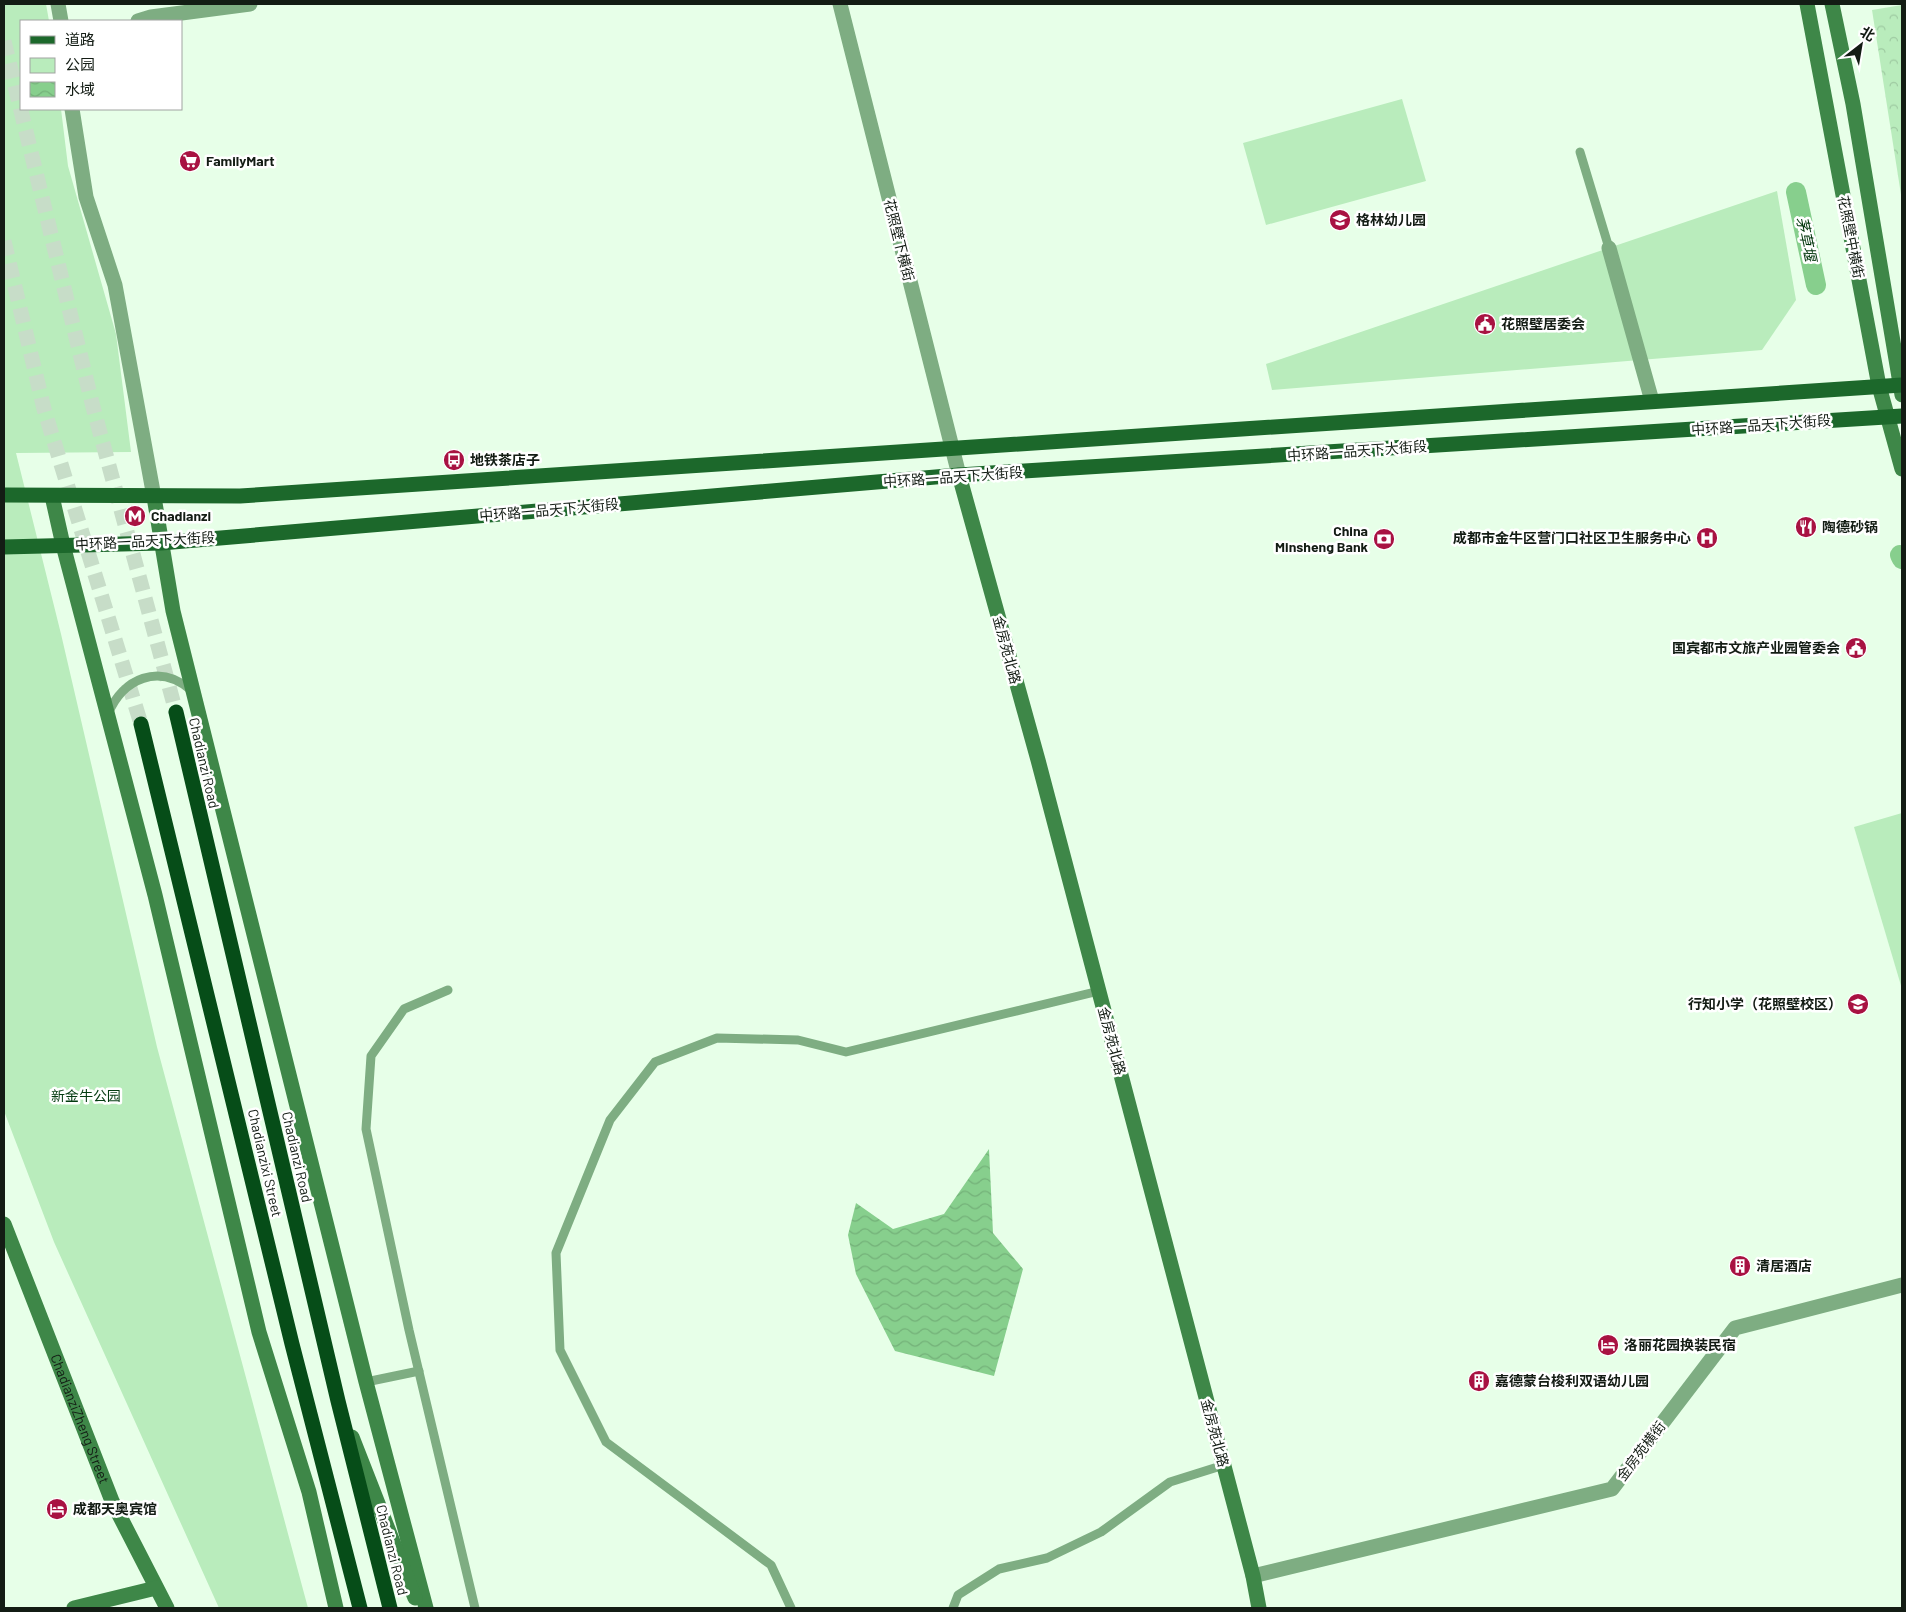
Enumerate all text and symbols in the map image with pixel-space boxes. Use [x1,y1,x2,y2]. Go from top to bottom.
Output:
legend [20,20,182,110]
north arrow [1836,20,1886,70]
text: 北 [1858,23,1878,44]
text: 道路 [65,30,95,48]
text: 公园 [65,55,95,73]
text: 水域 [65,80,95,98]
supermarket icon: FamilyMart [178,149,202,173]
place label: FamilyMart [206,152,274,169]
street label: 花照壁中横街 [1835,194,1868,280]
street label: 花照壁下横街 [881,197,918,283]
school or university icon: 格林幼儿园 [1328,208,1352,232]
place label: 格林幼儿园 [1356,211,1426,228]
water label: 茅草堰 [1793,215,1821,266]
public building icon: 花照壁居委会 [1473,312,1497,336]
place label: 花照壁居委会 [1501,315,1585,332]
street label: 中环路一品天下大街段 [1691,411,1831,438]
street label: 中环路一品天下大街段 [1287,437,1427,464]
bus stop icon: 地铁茶店子 [442,448,466,472]
place label: 地铁茶店子 [470,451,540,468]
street label: 中环路一品天下大街段 [883,463,1023,490]
street label: 中环路一品天下大街段 [478,495,619,524]
metro station icon: Chadianzi [123,504,147,528]
place label: Chadianzi [151,507,211,524]
restaurant icon: 陶德砂锅 [1794,515,1818,539]
place label: 陶德砂锅 [1822,518,1878,535]
place label: China Minsheng Bank [1275,522,1369,555]
hospital icon: 成都市金牛区营门口社区卫生服务中心 [1695,526,1719,550]
bank icon: China Minsheng Bank [1372,527,1396,551]
street label: 中环路一品天下大街段 [75,528,215,553]
place label: 成都市金牛区营门口社区卫生服务中心 [1453,529,1691,546]
street label: 金房苑北路 [990,614,1025,686]
public building icon: 国宾都市文旅产业园管委会 [1844,636,1868,660]
place label: 国宾都市文旅产业园管委会 [1672,639,1840,656]
street label: Chadianzi Road [186,716,223,810]
school or university icon: 行知小学（花照壁校区） [1846,992,1870,1016]
place label: 行知小学（花照壁校区） [1688,995,1842,1012]
street label: 金房苑北路 [1095,1005,1130,1077]
park label: 新金牛公园 [51,1087,121,1104]
street label: Chadianzixi Street [245,1107,286,1218]
street label: Chadianzi Road [279,1110,316,1204]
building icon: 清居酒店 [1728,1254,1752,1278]
place label: 清居酒店 [1756,1257,1812,1274]
hotel icon: 洛丽花园换装民宿 [1596,1333,1620,1357]
place label: 洛丽花园换装民宿 [1624,1336,1736,1353]
street label: ChadianziZheng Street [47,1351,113,1486]
building icon: 嘉德蒙台梭利双语幼儿园 [1467,1369,1491,1393]
place label: 嘉德蒙台梭利双语幼儿园 [1495,1372,1649,1389]
street label: 金房苑北路 [1198,1397,1233,1469]
street label: 金房苑横街 [1613,1418,1668,1484]
hotel icon: 成都天奥宾馆 [45,1497,69,1521]
place label: 成都天奥宾馆 [73,1500,157,1517]
street label: Chadianzi Road [373,1503,412,1597]

